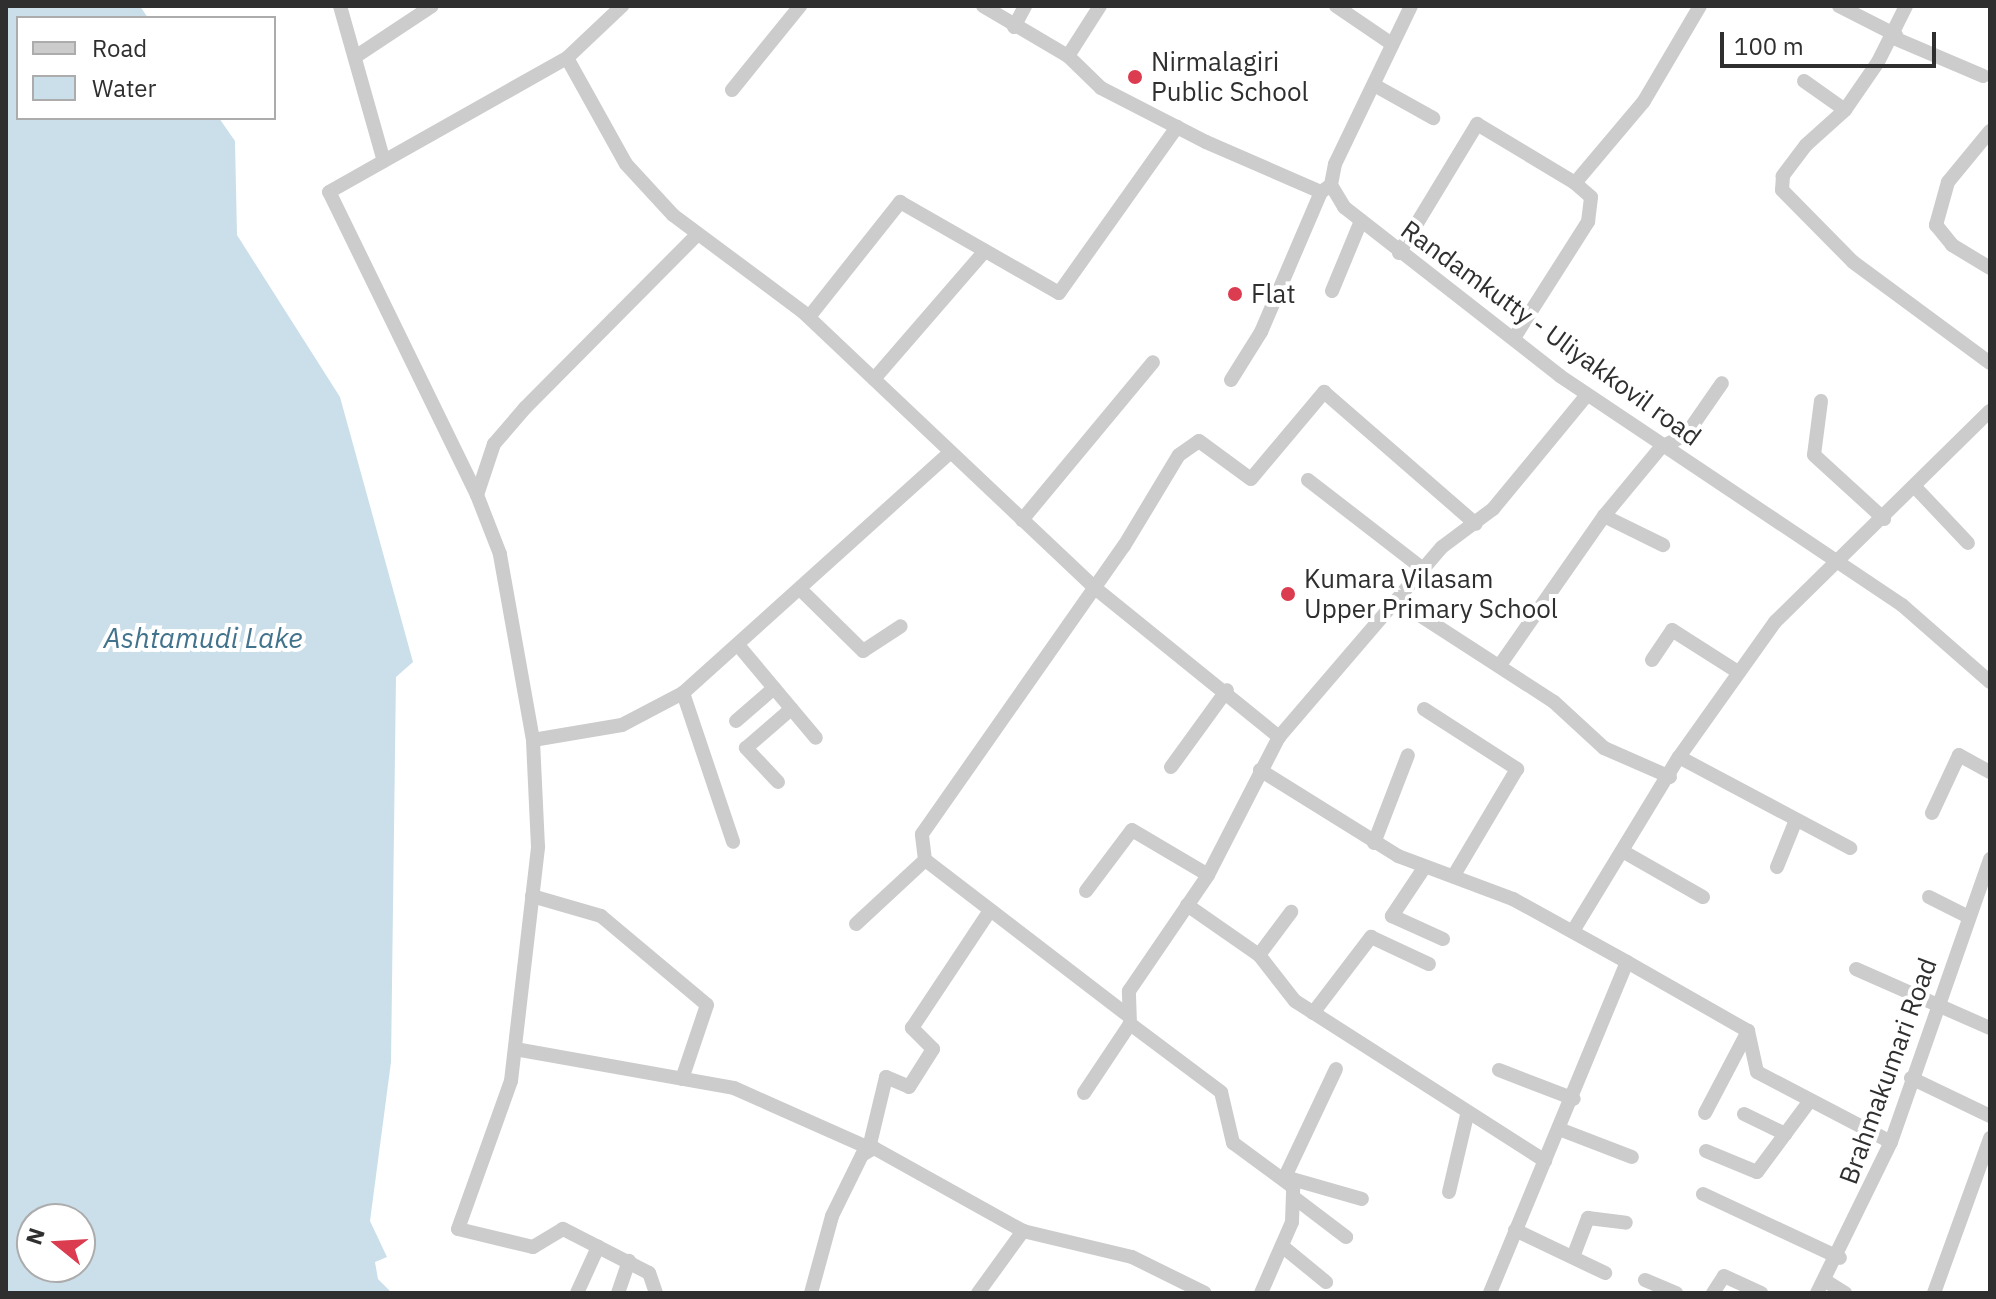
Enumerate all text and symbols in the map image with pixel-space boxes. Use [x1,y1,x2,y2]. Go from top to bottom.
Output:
legend [16,16,276,120]
scale bar [1724,16,1940,66]
text: 100 m [1734,30,1804,62]
text: Road [92,32,147,64]
place label: Nirmalagiri Public School [1151,46,1309,108]
marker: Nirmalagiri Public School [1126,68,1144,86]
text: Water [92,72,156,104]
street label: Randamkutty - Uliyakkovil road [1395,214,1707,452]
place label: Flat [1251,278,1296,310]
marker: Flat [1226,285,1244,303]
place label: Kumara Vilasam Upper Primary School [1304,563,1558,624]
marker: Kumara Vilasam Upper Primary School [1279,585,1297,603]
water label: Ashtamudi Lake [103,621,303,655]
street label: Brahmakumari Road [1833,954,1943,1188]
north arrow [16,1203,96,1283]
text: N [18,1224,51,1248]

